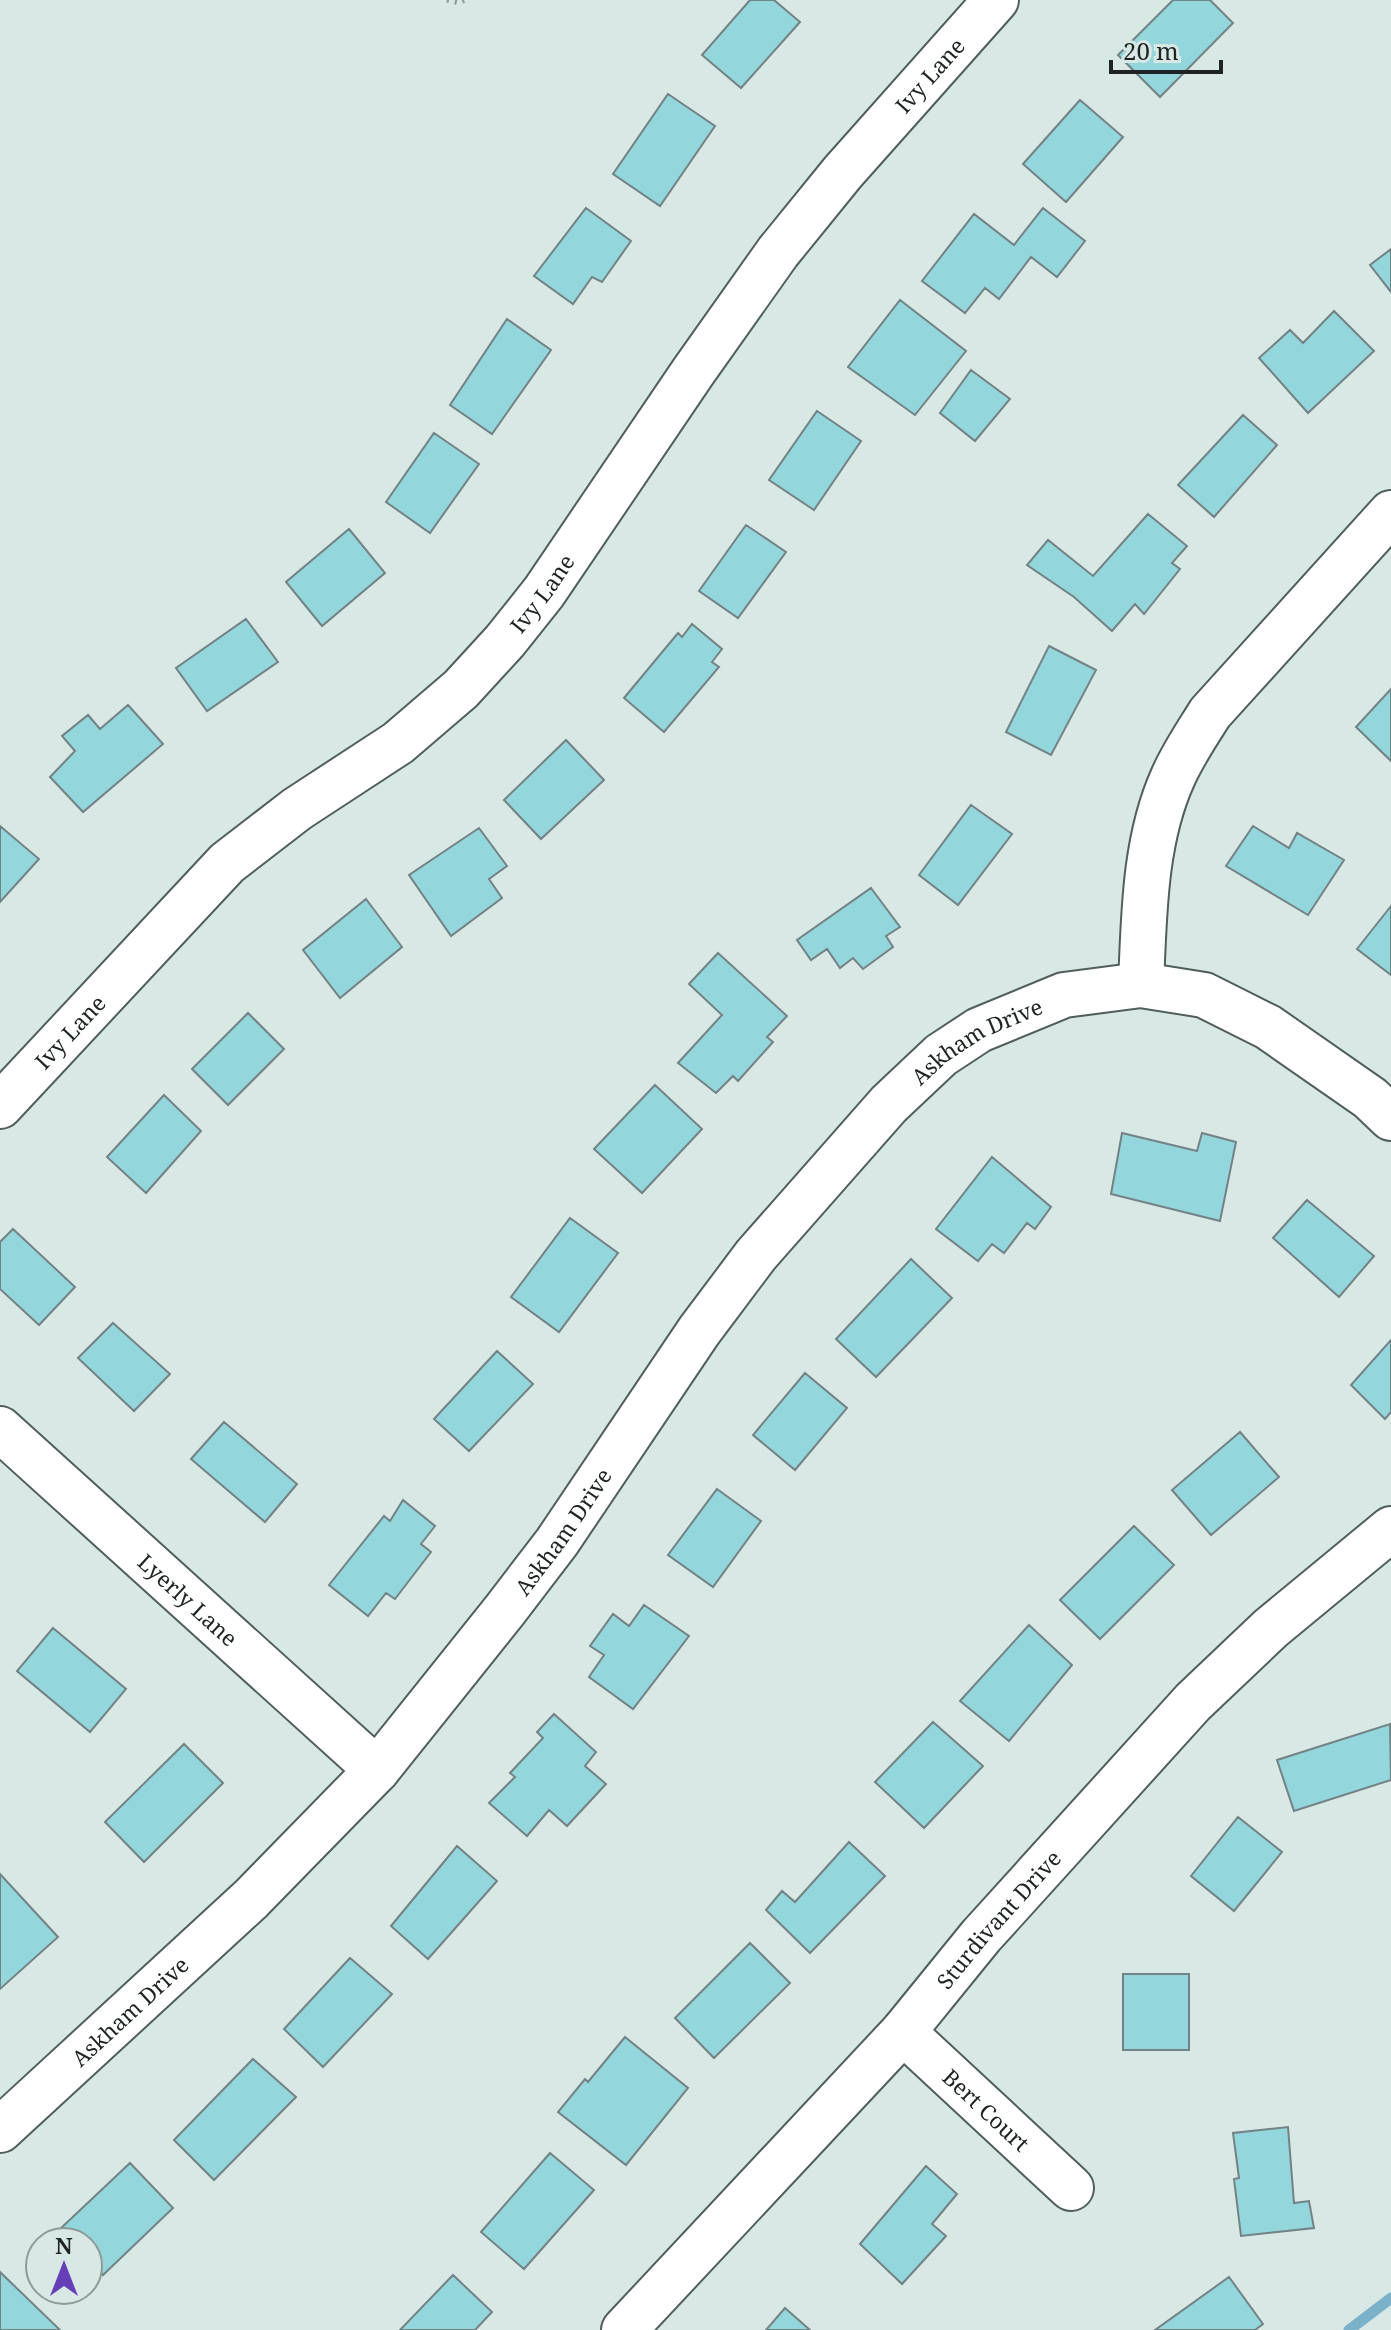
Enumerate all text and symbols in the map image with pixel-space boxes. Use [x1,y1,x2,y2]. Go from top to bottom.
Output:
scale bar [1111,24,1221,74]
street label: Ivy Lane [888,31,971,119]
text: 20 m [1123,34,1179,67]
street label: Ivy Lane [502,548,581,639]
street label: Ivy Lane [28,988,112,1075]
street label: Askham Drive [904,991,1047,1091]
street label: Askham Drive [507,1462,618,1601]
street label: Lyerly Lane [132,1546,245,1652]
street label: Sturdivant Drive [929,1843,1067,1995]
street label: Askham Drive [64,1949,195,2072]
street label: Bert Court [937,2062,1037,2158]
north arrow [24,2226,104,2306]
text: N [55,2230,73,2260]

